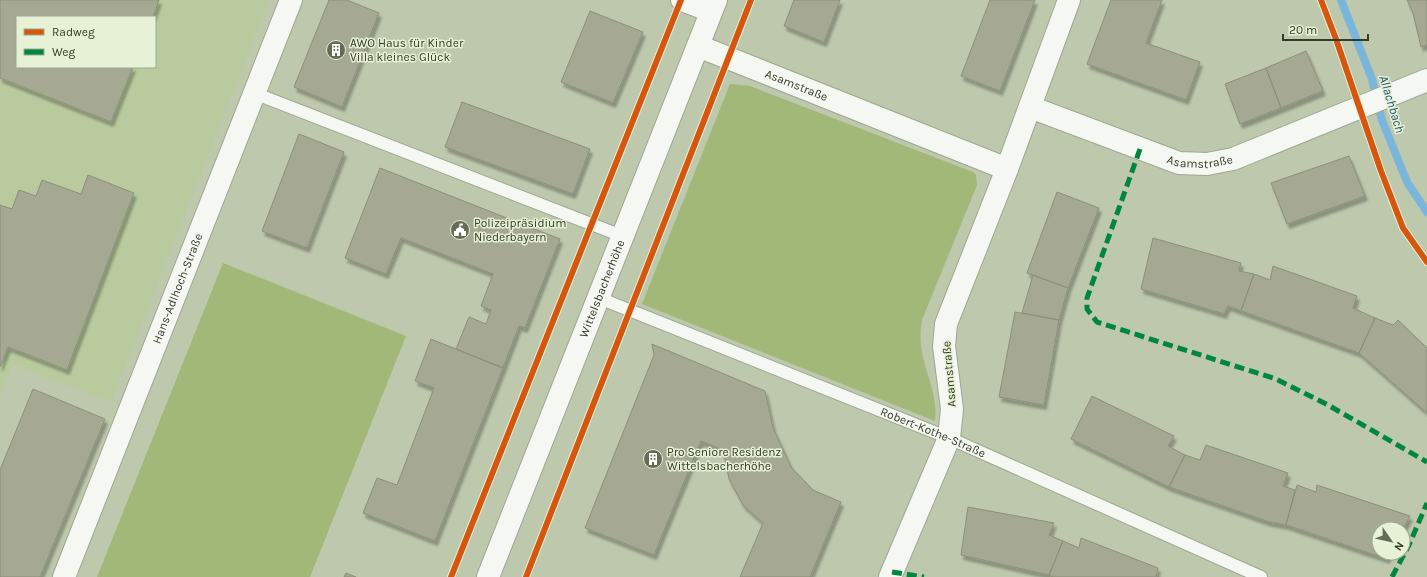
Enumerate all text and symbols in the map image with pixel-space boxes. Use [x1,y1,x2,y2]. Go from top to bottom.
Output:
legend [16,16,156,68]
scale bar [1283,16,1368,42]
text: 20 m [1289,23,1317,37]
text: Radweg [52,25,95,39]
place label: AWO Haus für Kinder Villa kleines Glück [350,36,464,64]
building icon: AWO Haus für Kinder Villa kleines Glück [325,39,347,61]
text: Weg [52,45,76,59]
street label: Asamstraße [763,66,830,104]
water label: Allachbach [1376,73,1408,135]
street label: Asamstraße [1165,152,1234,171]
place label: Polizeipräsidium Niederbayern [474,216,567,244]
public building icon: Polizeipräsidium Niederbayern [449,219,471,241]
street label: Hans-Adlhoch-Straße [149,231,206,346]
street label: Wittelsbacherhöhe [576,238,628,340]
street label: Asamstraße [939,340,959,408]
street label: Robert-Kothe-Straße [878,404,988,460]
place label: Pro Seniore Residenz Wittelsbacherhöhe [667,445,781,473]
building icon: Pro Seniore Residenz Wittelsbacherhöhe [642,448,664,470]
north arrow [1371,521,1411,561]
text: N [1391,539,1406,553]

